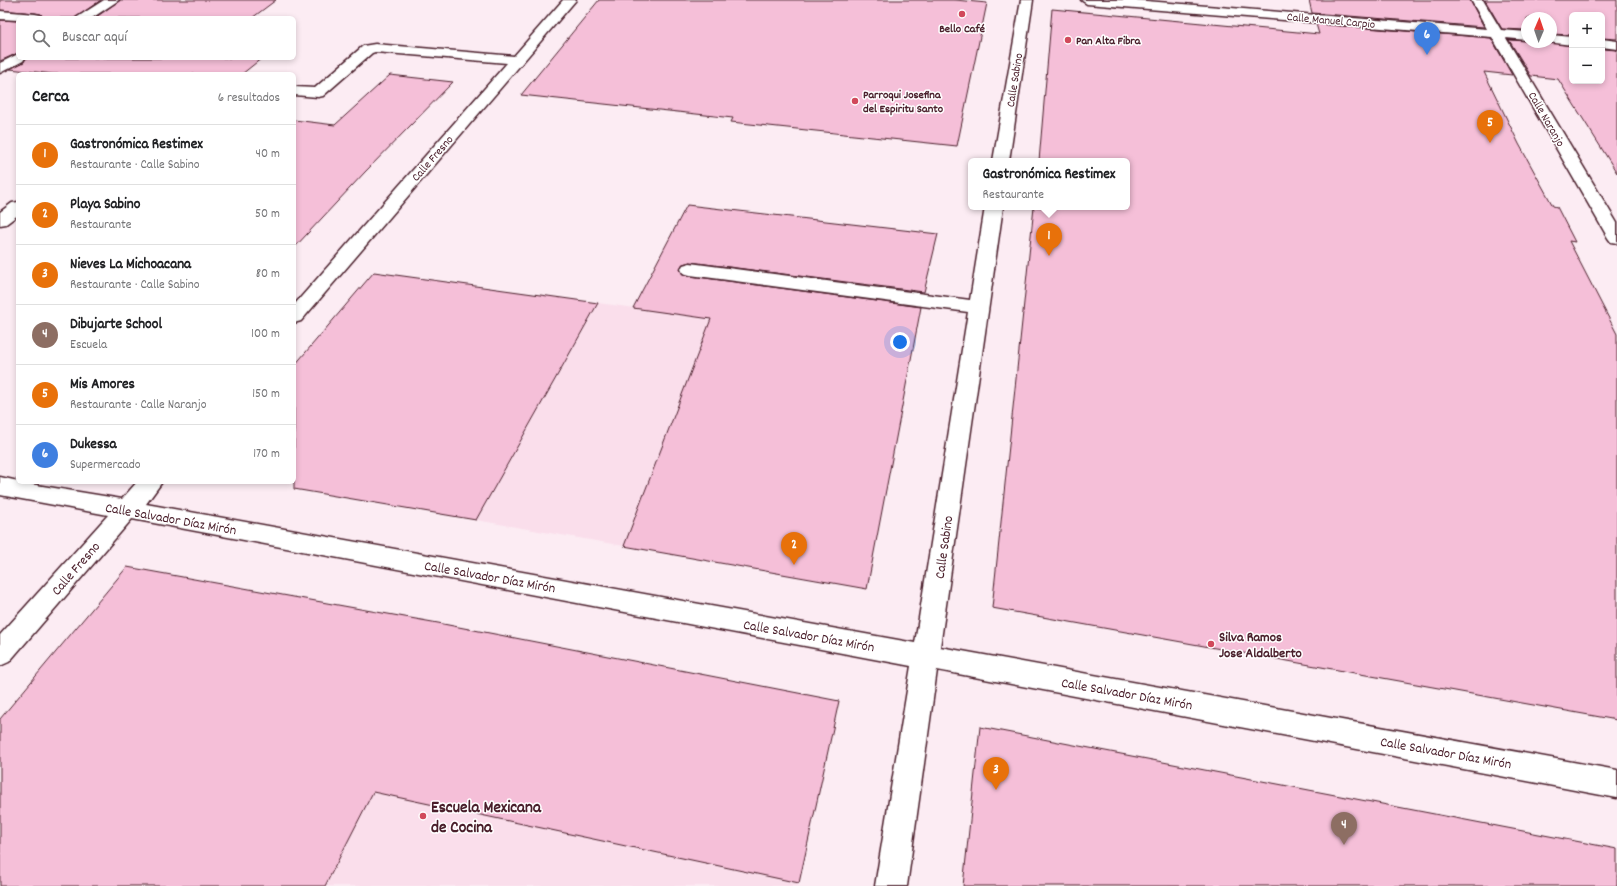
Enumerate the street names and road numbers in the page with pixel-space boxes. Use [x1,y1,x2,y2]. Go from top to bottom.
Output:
street label: Calle Manuel Carpio [1286,9,1376,34]
street label: Calle Sabino [1003,52,1028,108]
street label: Calle Naranjo [1523,89,1568,150]
street label: Calle Fresno [408,132,458,186]
street label: Calle Salvador Díaz Mirón [104,499,238,541]
street label: Calle Sabino [931,514,959,580]
street label: Calle Fresno [47,538,106,601]
street label: Calle Salvador Díaz Mirón [423,557,557,599]
street label: Calle Salvador Díaz Mirón [742,616,876,658]
street label: Calle Salvador Díaz Mirón [1060,674,1194,716]
street label: Calle Salvador Díaz Mirón [1379,733,1513,775]

